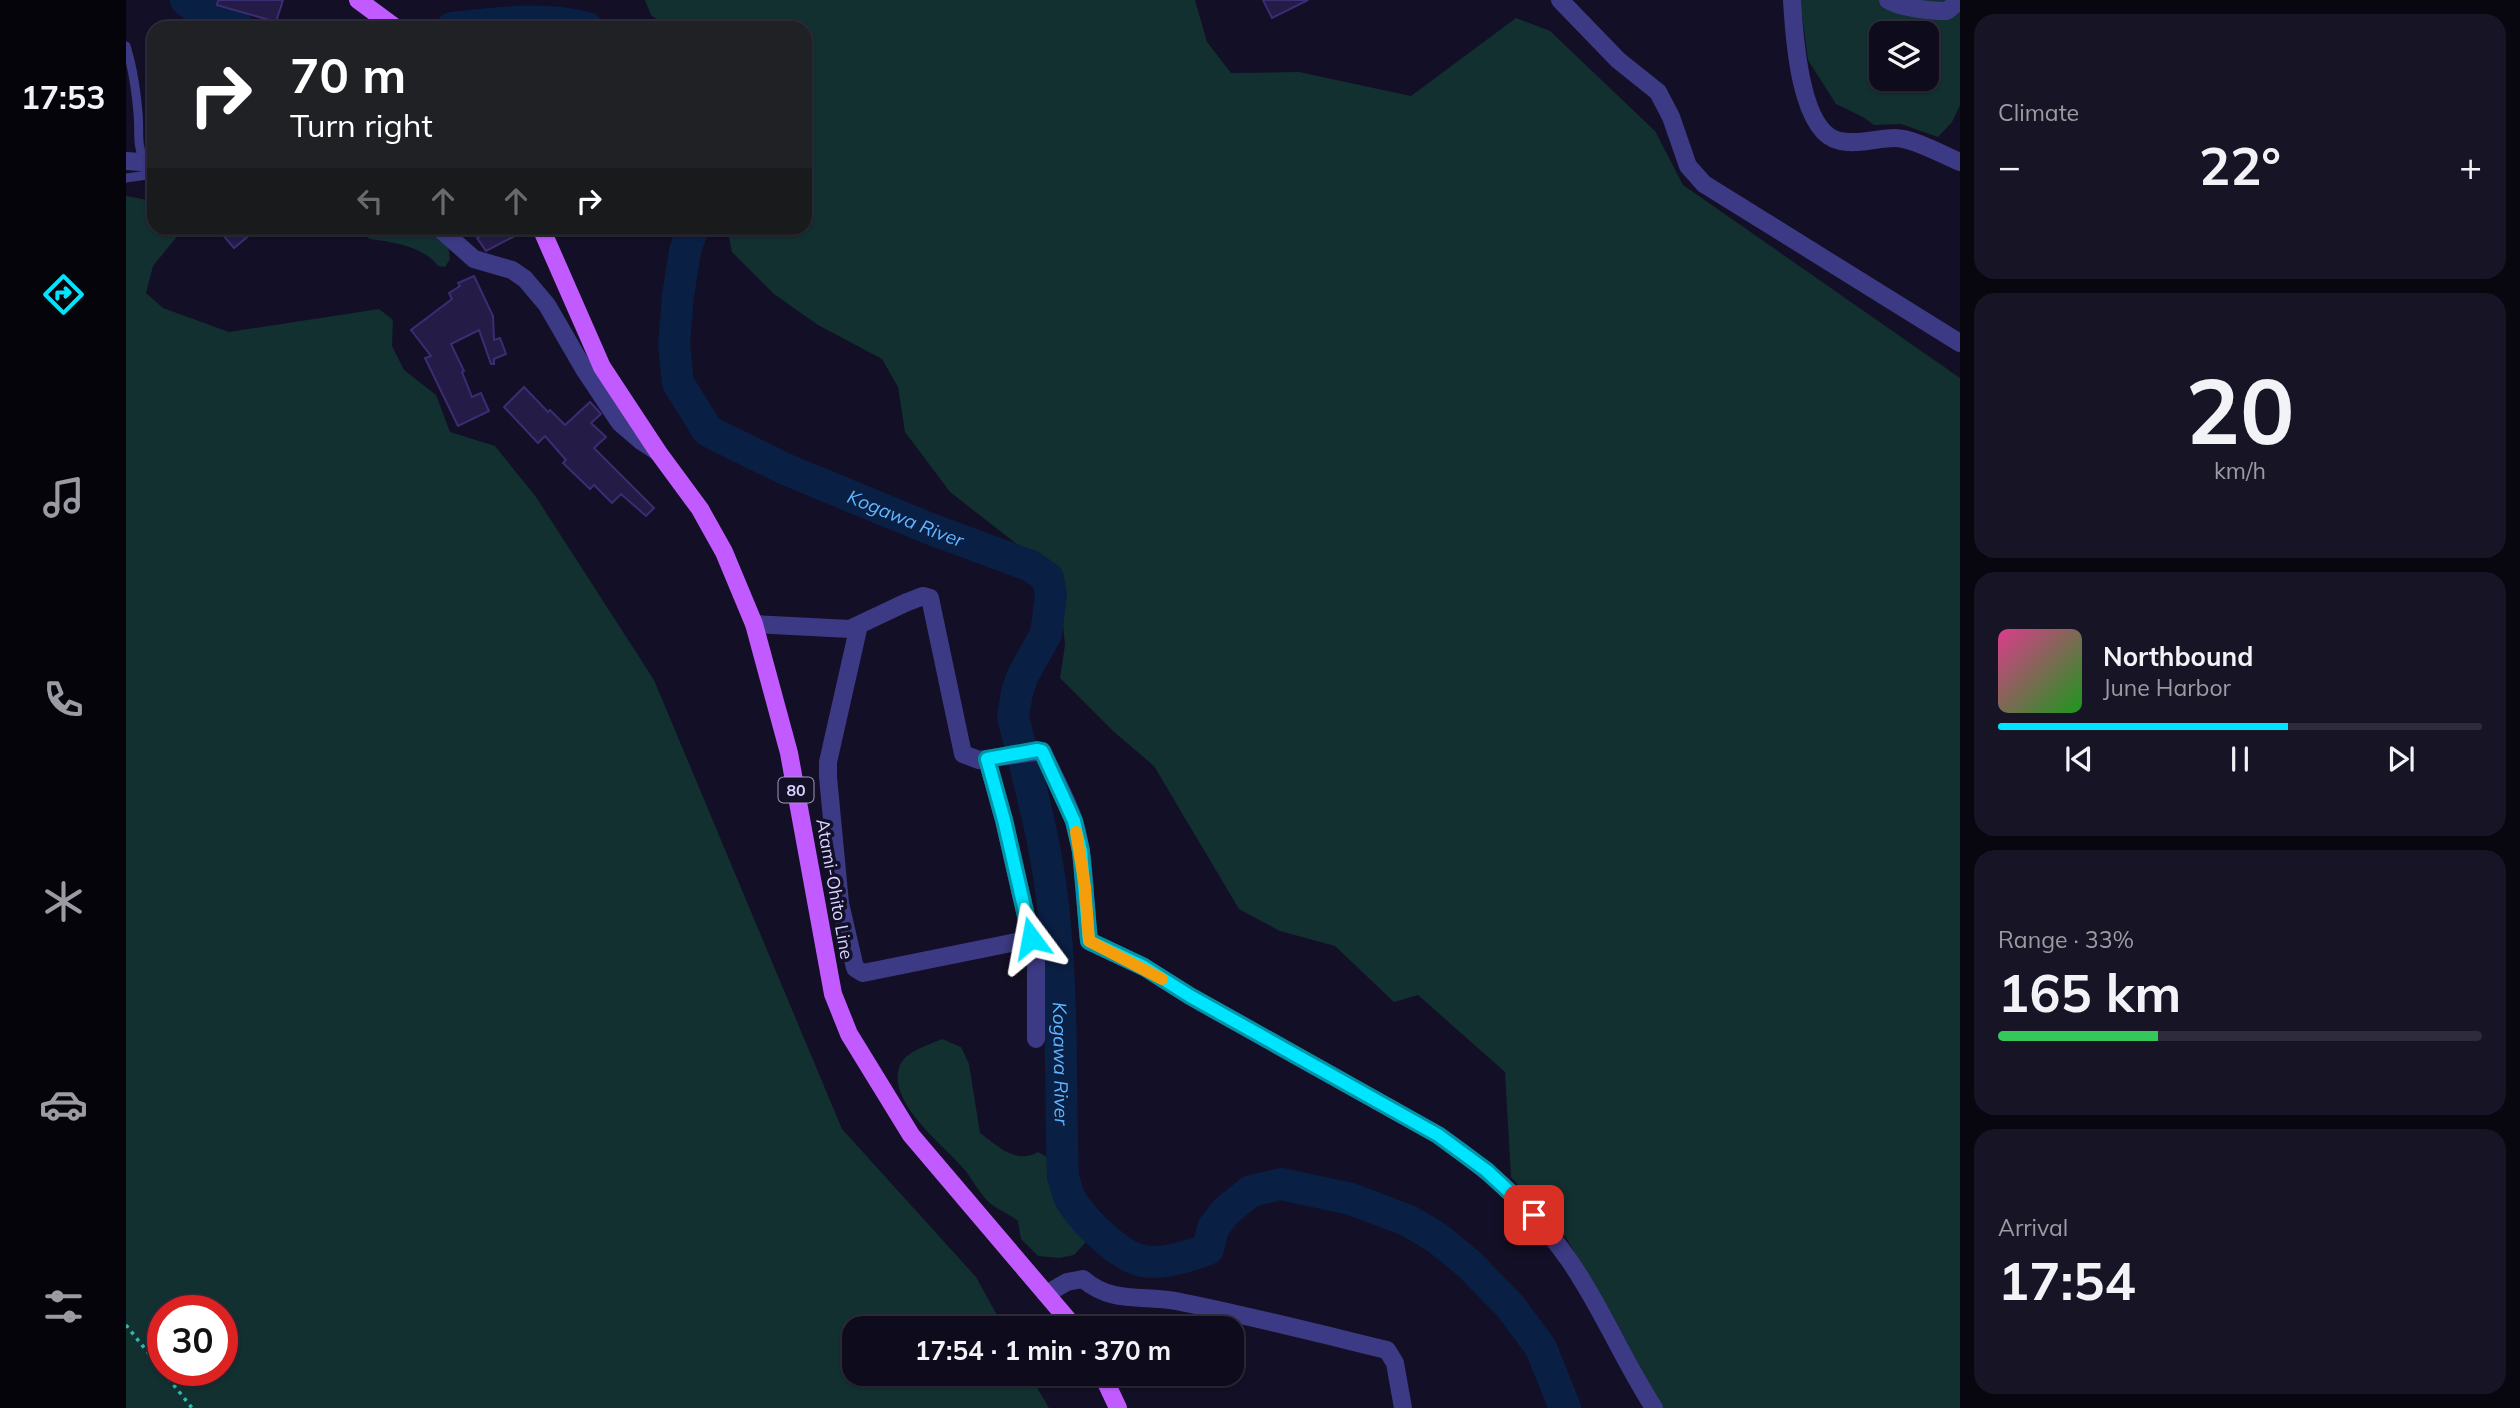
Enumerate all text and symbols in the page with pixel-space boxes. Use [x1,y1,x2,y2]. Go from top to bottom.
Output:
map controls [1869,21,1939,91]
button: layers [1869,21,1939,91]
text: 70 m [290,44,406,105]
icon: right [175,49,266,140]
text: 17:53 [21,77,105,117]
text: Climate [1998,98,2079,127]
text: Turn right [290,105,433,145]
text: 22° [2199,133,2281,198]
text: − [1998,142,2021,190]
text: + [2459,142,2482,190]
icon: left [351,182,389,220]
icon: ahead [424,182,462,220]
icon: ahead [497,182,535,220]
icon: right [570,182,608,220]
icon: directions [39,270,88,319]
text: 20 [2185,353,2295,467]
text: km/h [2214,456,2266,485]
icon: music [39,473,88,522]
water label: Kogawa River [844,484,968,552]
text: Northbound [2103,640,2253,673]
text: June Harbor [2103,673,2231,702]
icon: phone [39,675,88,724]
icon: previous [2060,740,2098,778]
icon: pause [2221,740,2259,778]
icon: next [2382,740,2420,778]
road number: 80 [778,778,814,803]
street label: Atami-Ohito Line [811,817,859,961]
icon: climate [39,877,88,926]
position arrow [994,901,1068,975]
text: Range · 33% [1998,925,2134,954]
text: 165 km [1998,960,2181,1025]
water label: Kogawa River [1048,1002,1074,1126]
icon: car [39,1080,88,1129]
pin [1504,1185,1564,1245]
icon: arrive [1515,1196,1553,1234]
text: Arrival [1998,1213,2068,1242]
text: 17:54 [1998,1248,2136,1313]
icon: filters [39,1282,88,1331]
speed limit sign: 30 [147,1295,238,1386]
text: 17:54 · 1 min · 370 m [915,1334,1171,1367]

